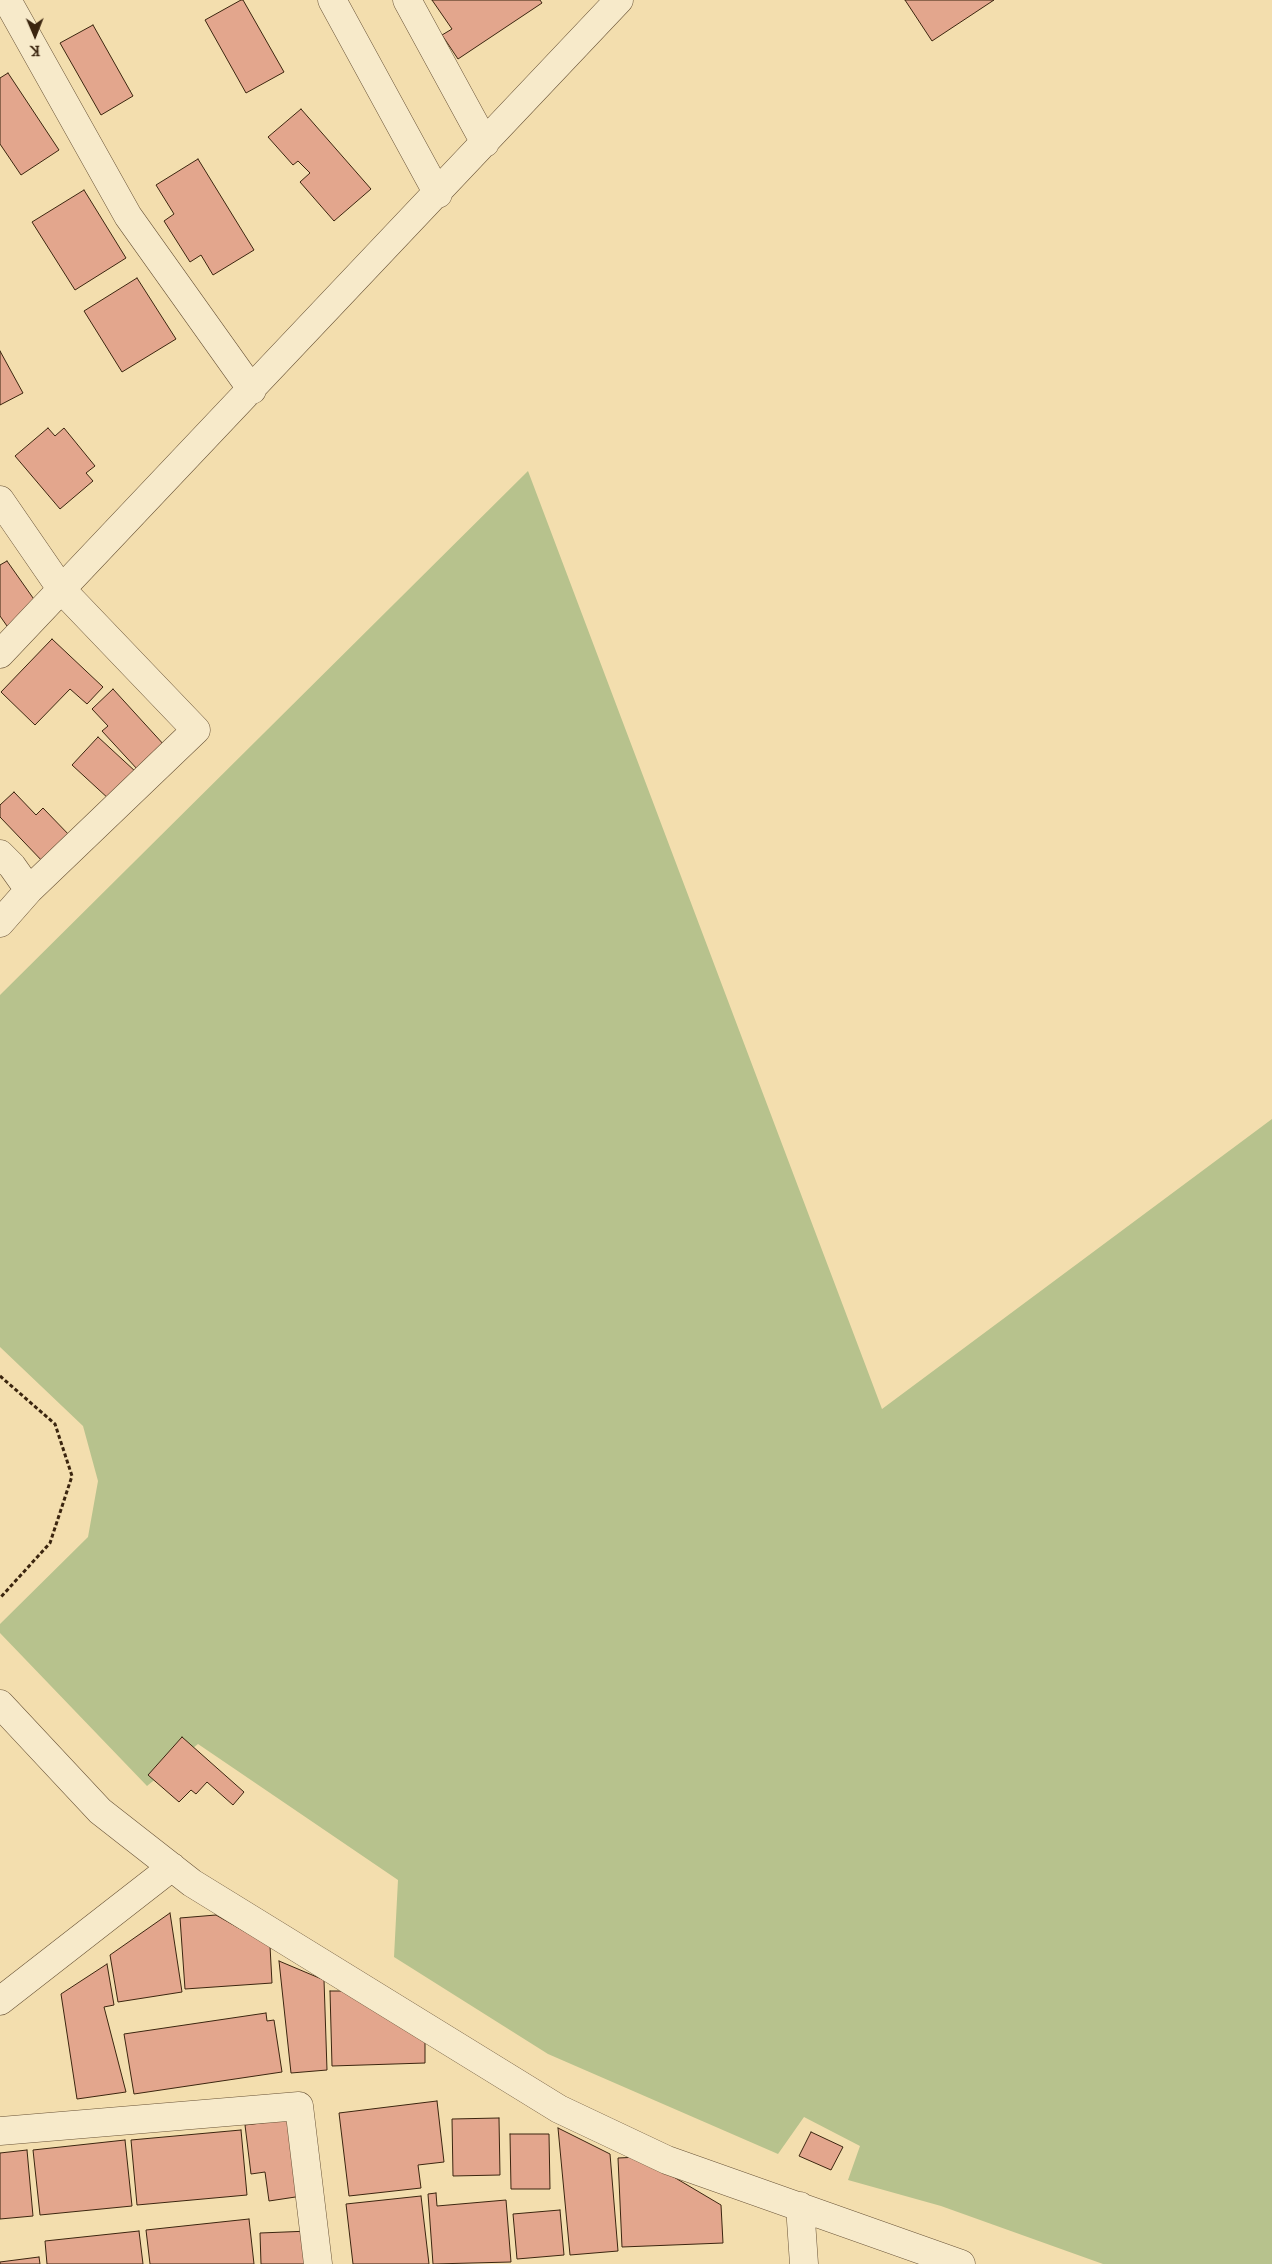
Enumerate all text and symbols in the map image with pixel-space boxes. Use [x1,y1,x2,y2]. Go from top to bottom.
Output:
north arrow [10,10,60,60]
text: K [30,41,40,59]

